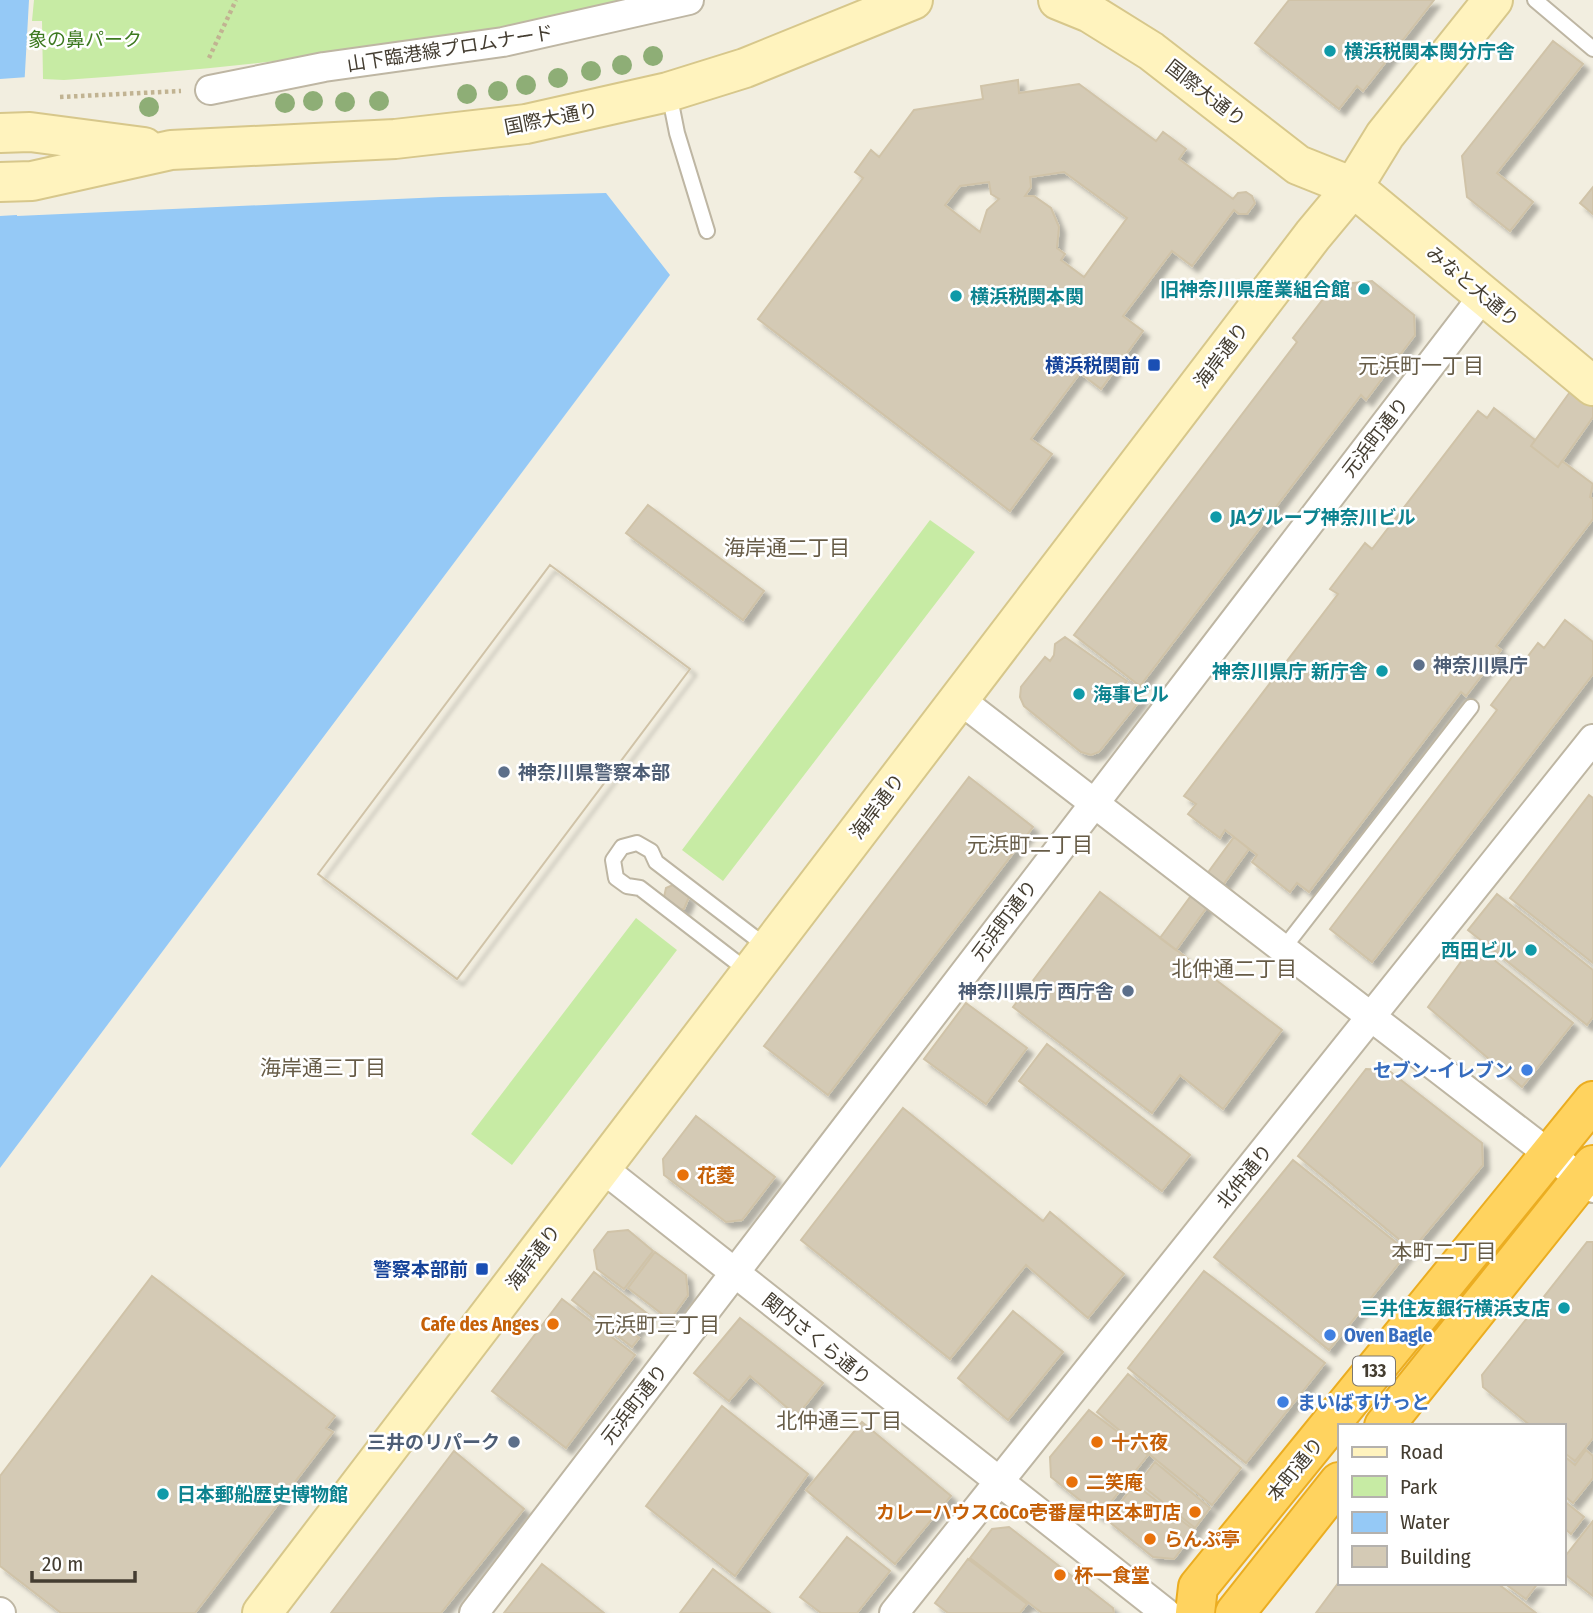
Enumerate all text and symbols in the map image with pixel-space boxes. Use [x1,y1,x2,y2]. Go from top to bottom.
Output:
street label: 山下臨港線プロムナード [345,21,555,76]
park label: 象の鼻パーク [28,28,142,51]
place label: 横浜税関本関分庁舎 [1344,40,1515,63]
marker: 横浜税関本関分庁舎 [1322,43,1338,59]
street label: 国際大通り [1161,55,1250,132]
street label: 国際大通り [502,98,600,139]
street label: みなと大通り [1422,241,1524,332]
place label: 旧神奈川県産業組合館 [1160,278,1350,301]
marker: 旧神奈川県産業組合館 [1356,281,1372,297]
place label: 横浜税関本関 [970,285,1084,308]
marker: 横浜税関本関 [948,288,964,304]
street label: 海岸通り [1189,318,1253,393]
district label: 元浜町一丁目 [1358,353,1484,379]
place label: 横浜税関前 [1045,354,1140,377]
marker: 横浜税関前 [1146,357,1162,373]
street label: 元浜町通り [1337,393,1414,482]
place label: JAグループ神奈川ビル [1229,506,1416,529]
marker: JAグループ神奈川ビル [1208,509,1224,525]
district label: 海岸通二丁目 [724,535,850,561]
place label: 神奈川県庁 [1433,654,1528,677]
marker: 神奈川県庁 [1411,657,1427,673]
place label: 神奈川県庁 新庁舎 [1212,660,1368,683]
marker: 神奈川県庁 新庁舎 [1374,663,1390,679]
place label: 海事ビル [1093,683,1169,706]
marker: 海事ビル [1071,686,1087,702]
place label: 神奈川県警察本部 [518,761,670,784]
marker: 神奈川県警察本部 [496,764,512,780]
street label: 海岸通り [845,769,909,844]
district label: 元浜町二丁目 [967,832,1093,858]
street label: 元浜町通り [967,875,1042,965]
place label: 西田ビル [1441,939,1517,962]
marker: 西田ビル [1523,942,1539,958]
district label: 北仲通二丁目 [1171,956,1297,982]
place label: 神奈川県庁 西庁舎 [958,980,1114,1003]
marker: 神奈川県庁 西庁舎 [1120,983,1136,999]
district label: 海岸通三丁目 [260,1055,386,1081]
place label: セブン-イレブン [1373,1059,1513,1082]
marker: セブン-イレブン [1519,1062,1535,1078]
street label: 北仲通り [1212,1140,1277,1213]
place label: 花菱 [697,1164,735,1187]
marker: 花菱 [675,1167,691,1183]
street label: 海岸通り [501,1220,565,1295]
district label: 本町二丁目 [1392,1239,1497,1265]
place label: 警察本部前 [373,1258,468,1281]
marker: 警察本部前 [474,1261,490,1277]
street label: 関内さくら通り [758,1289,876,1390]
place label: 三井住友銀行横浜支店 [1360,1297,1550,1320]
marker: 三井住友銀行横浜支店 [1556,1300,1572,1316]
district label: 元浜町三丁目 [594,1312,720,1338]
place label: Cafe des Anges [421,1313,540,1336]
marker: Cafe des Anges [545,1316,561,1332]
place label: Oven Bagle [1344,1324,1433,1347]
marker: Oven Bagle [1322,1327,1338,1343]
road number: 133 [1353,1356,1395,1386]
street label: 元浜町通り [596,1360,673,1449]
place label: まいばすけっと [1297,1391,1430,1414]
marker: まいばすけっと [1275,1394,1291,1410]
district label: 北仲通三丁目 [776,1408,902,1434]
legend [1338,1424,1565,1585]
place label: 三井のリパーク [367,1431,500,1454]
place label: 十六夜 [1111,1431,1168,1454]
street label: 本町通り [1263,1433,1328,1506]
marker: 三井のリパーク [506,1434,522,1450]
marker: 十六夜 [1089,1434,1105,1450]
text: Road [1400,1439,1444,1465]
place label: 二笑庵 [1086,1471,1143,1494]
marker: 二笑庵 [1064,1474,1080,1490]
text: Park [1400,1474,1438,1500]
place label: 日本郵船歴史博物館 [177,1483,348,1506]
marker: 日本郵船歴史博物館 [155,1486,171,1502]
place label: カレーハウスCoCo壱番屋中区本町店 [876,1501,1181,1524]
marker: カレーハウスCoCo壱番屋中区本町店 [1187,1504,1203,1520]
text: Water [1400,1509,1450,1535]
place label: らんぷ亭 [1164,1528,1240,1551]
marker: らんぷ亭 [1142,1531,1158,1547]
scale bar [32,1540,135,1584]
text: Building [1400,1544,1471,1570]
text: 20 m [42,1551,83,1577]
place label: 杯一食堂 [1074,1564,1150,1587]
marker: 杯一食堂 [1052,1567,1068,1583]

